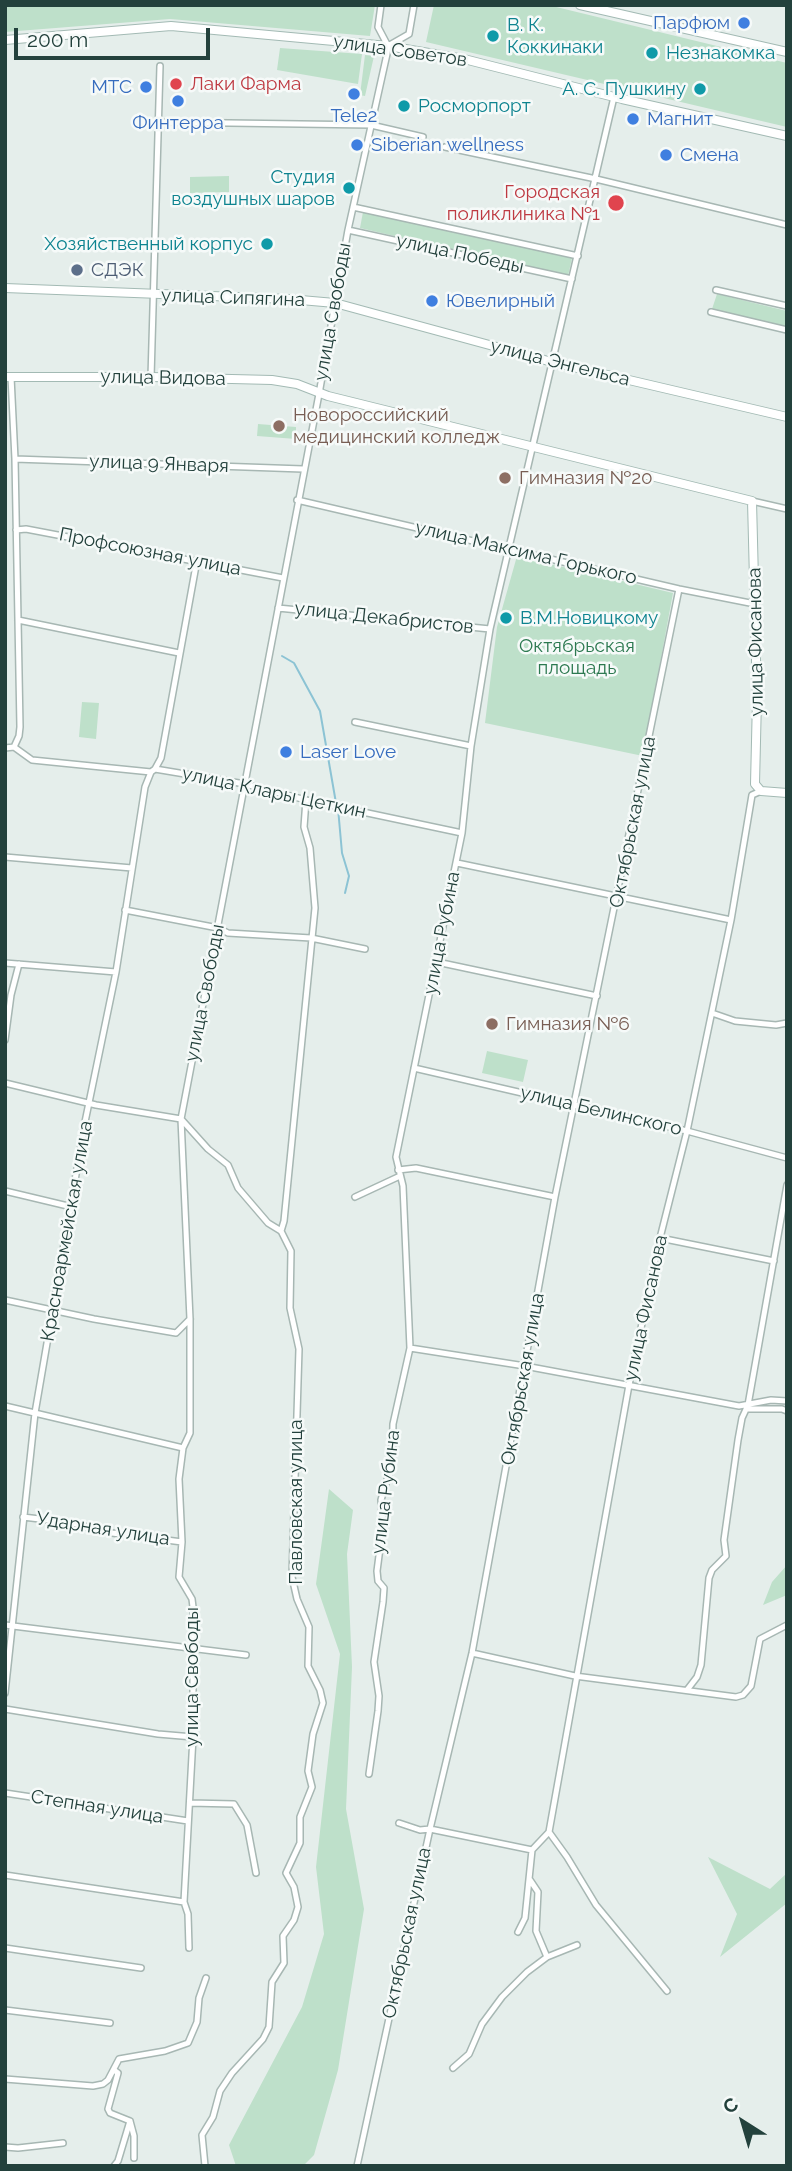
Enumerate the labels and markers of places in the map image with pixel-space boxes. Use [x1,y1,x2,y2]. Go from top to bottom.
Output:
place label: Парфюм [653,12,730,34]
place label: В. К. Коккинаки [507,14,603,58]
marker: Парфюм [736,15,752,31]
marker: В. К. Коккинаки [485,28,501,44]
place label: Незнакомка [666,42,775,64]
marker: Незнакомка [644,45,660,61]
place label: Лаки Фарма [190,73,301,95]
place label: МТС [91,76,132,98]
marker: Лаки Фарма [168,76,184,92]
place label: А. С. Пушкину [562,78,686,100]
marker: МТС [138,79,154,95]
marker: А. С. Пушкину [692,81,708,97]
marker: Tele2 [346,86,362,102]
marker: Финтерра [170,93,186,109]
place label: Росморпорт [418,95,531,117]
marker: Росморпорт [396,98,412,114]
place label: Tele2 [331,105,377,127]
place label: Магнит [647,108,713,130]
marker: Магнит [625,111,641,127]
place label: Финтерра [132,112,224,134]
place label: Siberian wellness [371,134,524,156]
marker: Siberian wellness [349,137,365,153]
place label: Смена [680,144,739,166]
marker: Смена [658,147,674,163]
place label: Студия воздушных шаров [171,166,335,210]
marker: Студия воздушных шаров [341,180,357,196]
place label: Городская поликлиника №1 [447,181,600,225]
marker: Городская поликлиника №1 [606,193,626,213]
place label: Хозяйственный корпус [44,233,253,255]
marker: Хозяйственный корпус [259,236,275,252]
place label: СДЭК [91,259,144,281]
marker: СДЭК [69,262,85,278]
place label: Ювелирный [446,290,555,312]
marker: Ювелирный [424,293,440,309]
place label: Новороссийский медицинский колледж [293,404,500,448]
marker: Новороссийский медицинский колледж [271,418,287,434]
place label: Гимназия №20 [519,467,653,489]
marker: Гимназия №20 [497,470,513,486]
place label: В.М.Новицкому [520,607,658,629]
marker: В.М.Новицкому [498,610,514,626]
place label: Laser Love [300,741,396,763]
marker: Laser Love [278,744,294,760]
place label: Гимназия №6 [506,1013,630,1035]
marker: Гимназия №6 [484,1016,500,1032]

